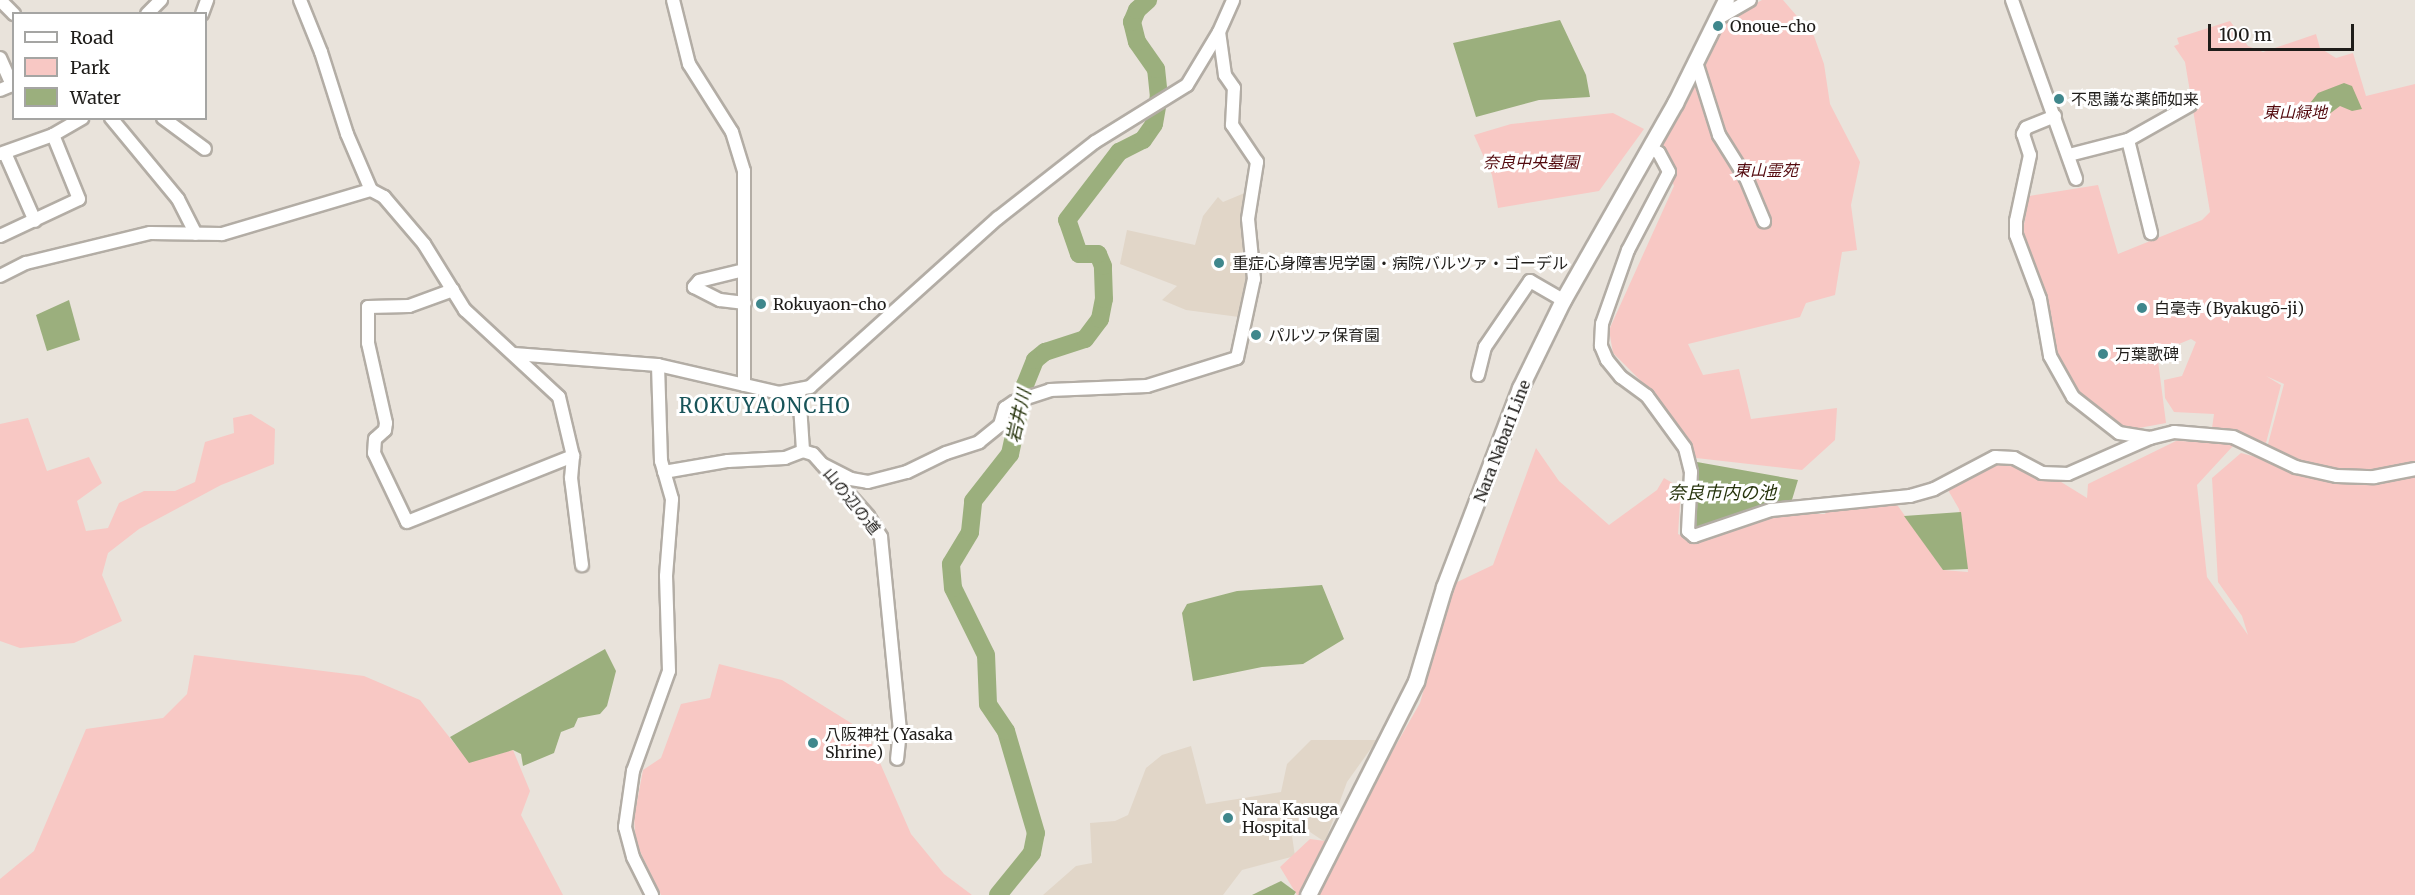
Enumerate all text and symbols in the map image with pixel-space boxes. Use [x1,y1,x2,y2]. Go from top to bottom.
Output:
legend [12,12,207,120]
scale bar [2211,12,2356,50]
place label: Onoue-cho [1730,16,1816,36]
marker: Onoue-cho [1711,19,1725,33]
text: 100 m [2219,23,2272,46]
text: Road [70,26,114,49]
text: Park [70,56,110,79]
text: Water [70,86,121,109]
place label: 不思議な薬師如来 [2071,89,2199,109]
marker: 不思議な薬師如来 [2052,92,2066,106]
park label: 東山緑地 [2263,102,2327,122]
park label: 奈良中央墓園 [1483,152,1579,172]
park label: 東山霊苑 [1734,160,1798,180]
place label: 重症心身障害児学園・病院バルツァ・ゴーデル [1232,253,1568,273]
marker: 重症心身障害児学園・病院バルツァ・ゴーデル [1210,254,1228,272]
place label: Rokuyaon-cho [773,294,886,314]
marker: Rokuyaon-cho [754,297,768,311]
place label: 白毫寺 (Byakugō-ji) [2154,298,2302,318]
marker: 白毫寺 (Byakugō-ji) [2135,301,2149,315]
place label: パルツァ保育園 [1268,325,1380,345]
marker: パルツァ保育園 [1249,328,1263,342]
place label: 万葉歌碑 [2115,344,2179,364]
marker: 万葉歌碑 [2096,347,2110,361]
street label: Nara Nabari Line [1470,377,1534,505]
water label: 岩井川 [1002,387,1036,445]
district label: ROKUYAONCHO [679,393,851,417]
street label: 山の辺の道 [819,464,885,538]
water label: 奈良市内の池 [1668,482,1776,504]
place label: 八阪神社 (Yasaka Shrine) [825,724,952,762]
marker: 八阪神社 (Yasaka Shrine) [806,736,820,750]
place label: Nara Kasuga Hospital [1242,799,1338,837]
marker: Nara Kasuga Hospital [1219,809,1237,827]

